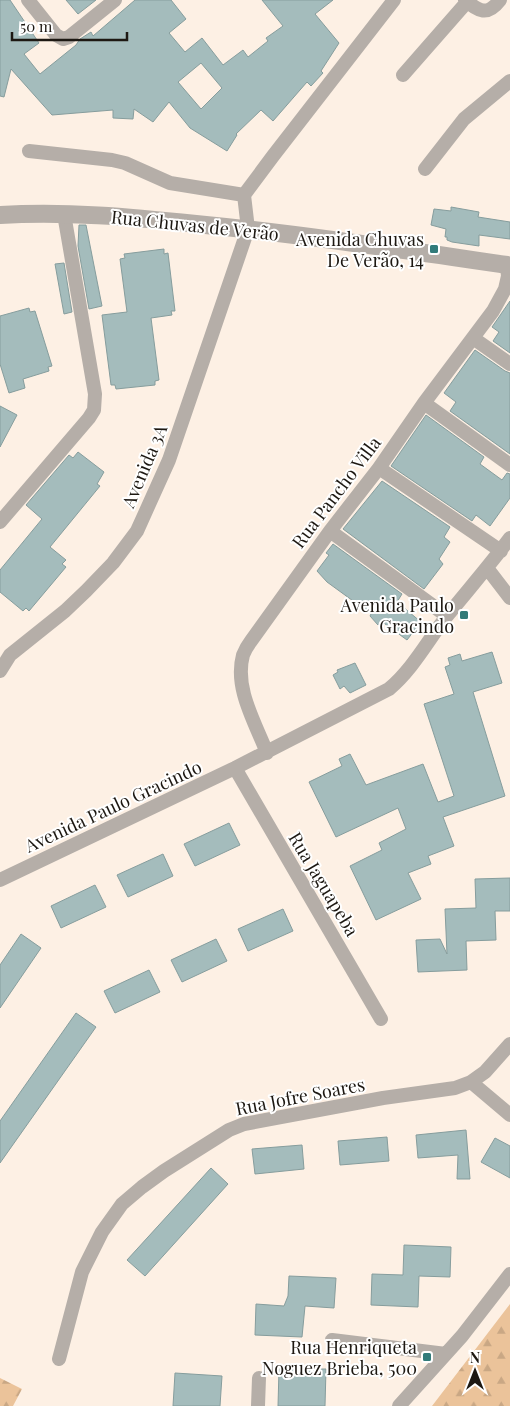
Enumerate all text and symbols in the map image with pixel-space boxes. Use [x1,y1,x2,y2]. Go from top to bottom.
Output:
scale bar [12,10,128,42]
text: 50 m [20,16,53,36]
street label: Rua Chuvas de Verão [110,204,280,246]
place label: Avenida Chuvas De Verão, 14 [295,227,424,272]
marker: Avenida Chuvas De Verão, 14 [428,243,440,255]
street label: Avenida 3A [115,420,173,512]
street label: Rua Pancho Villa [286,431,386,553]
place label: Avenida Paulo Gracindo [340,593,454,638]
marker: Avenida Paulo Gracindo [458,609,470,621]
street label: Avenida Paulo Gracindo [20,754,205,858]
street label: Rua Jaguapeba [283,828,365,941]
street label: Rua Jofre Soares [233,1072,367,1120]
place label: Rua Henriqueta Noguez Brieba, 500 [262,1335,417,1380]
north arrow [450,1346,500,1396]
text: N [470,1348,480,1367]
marker: Rua Henriqueta Noguez Brieba, 500 [421,1351,433,1363]

